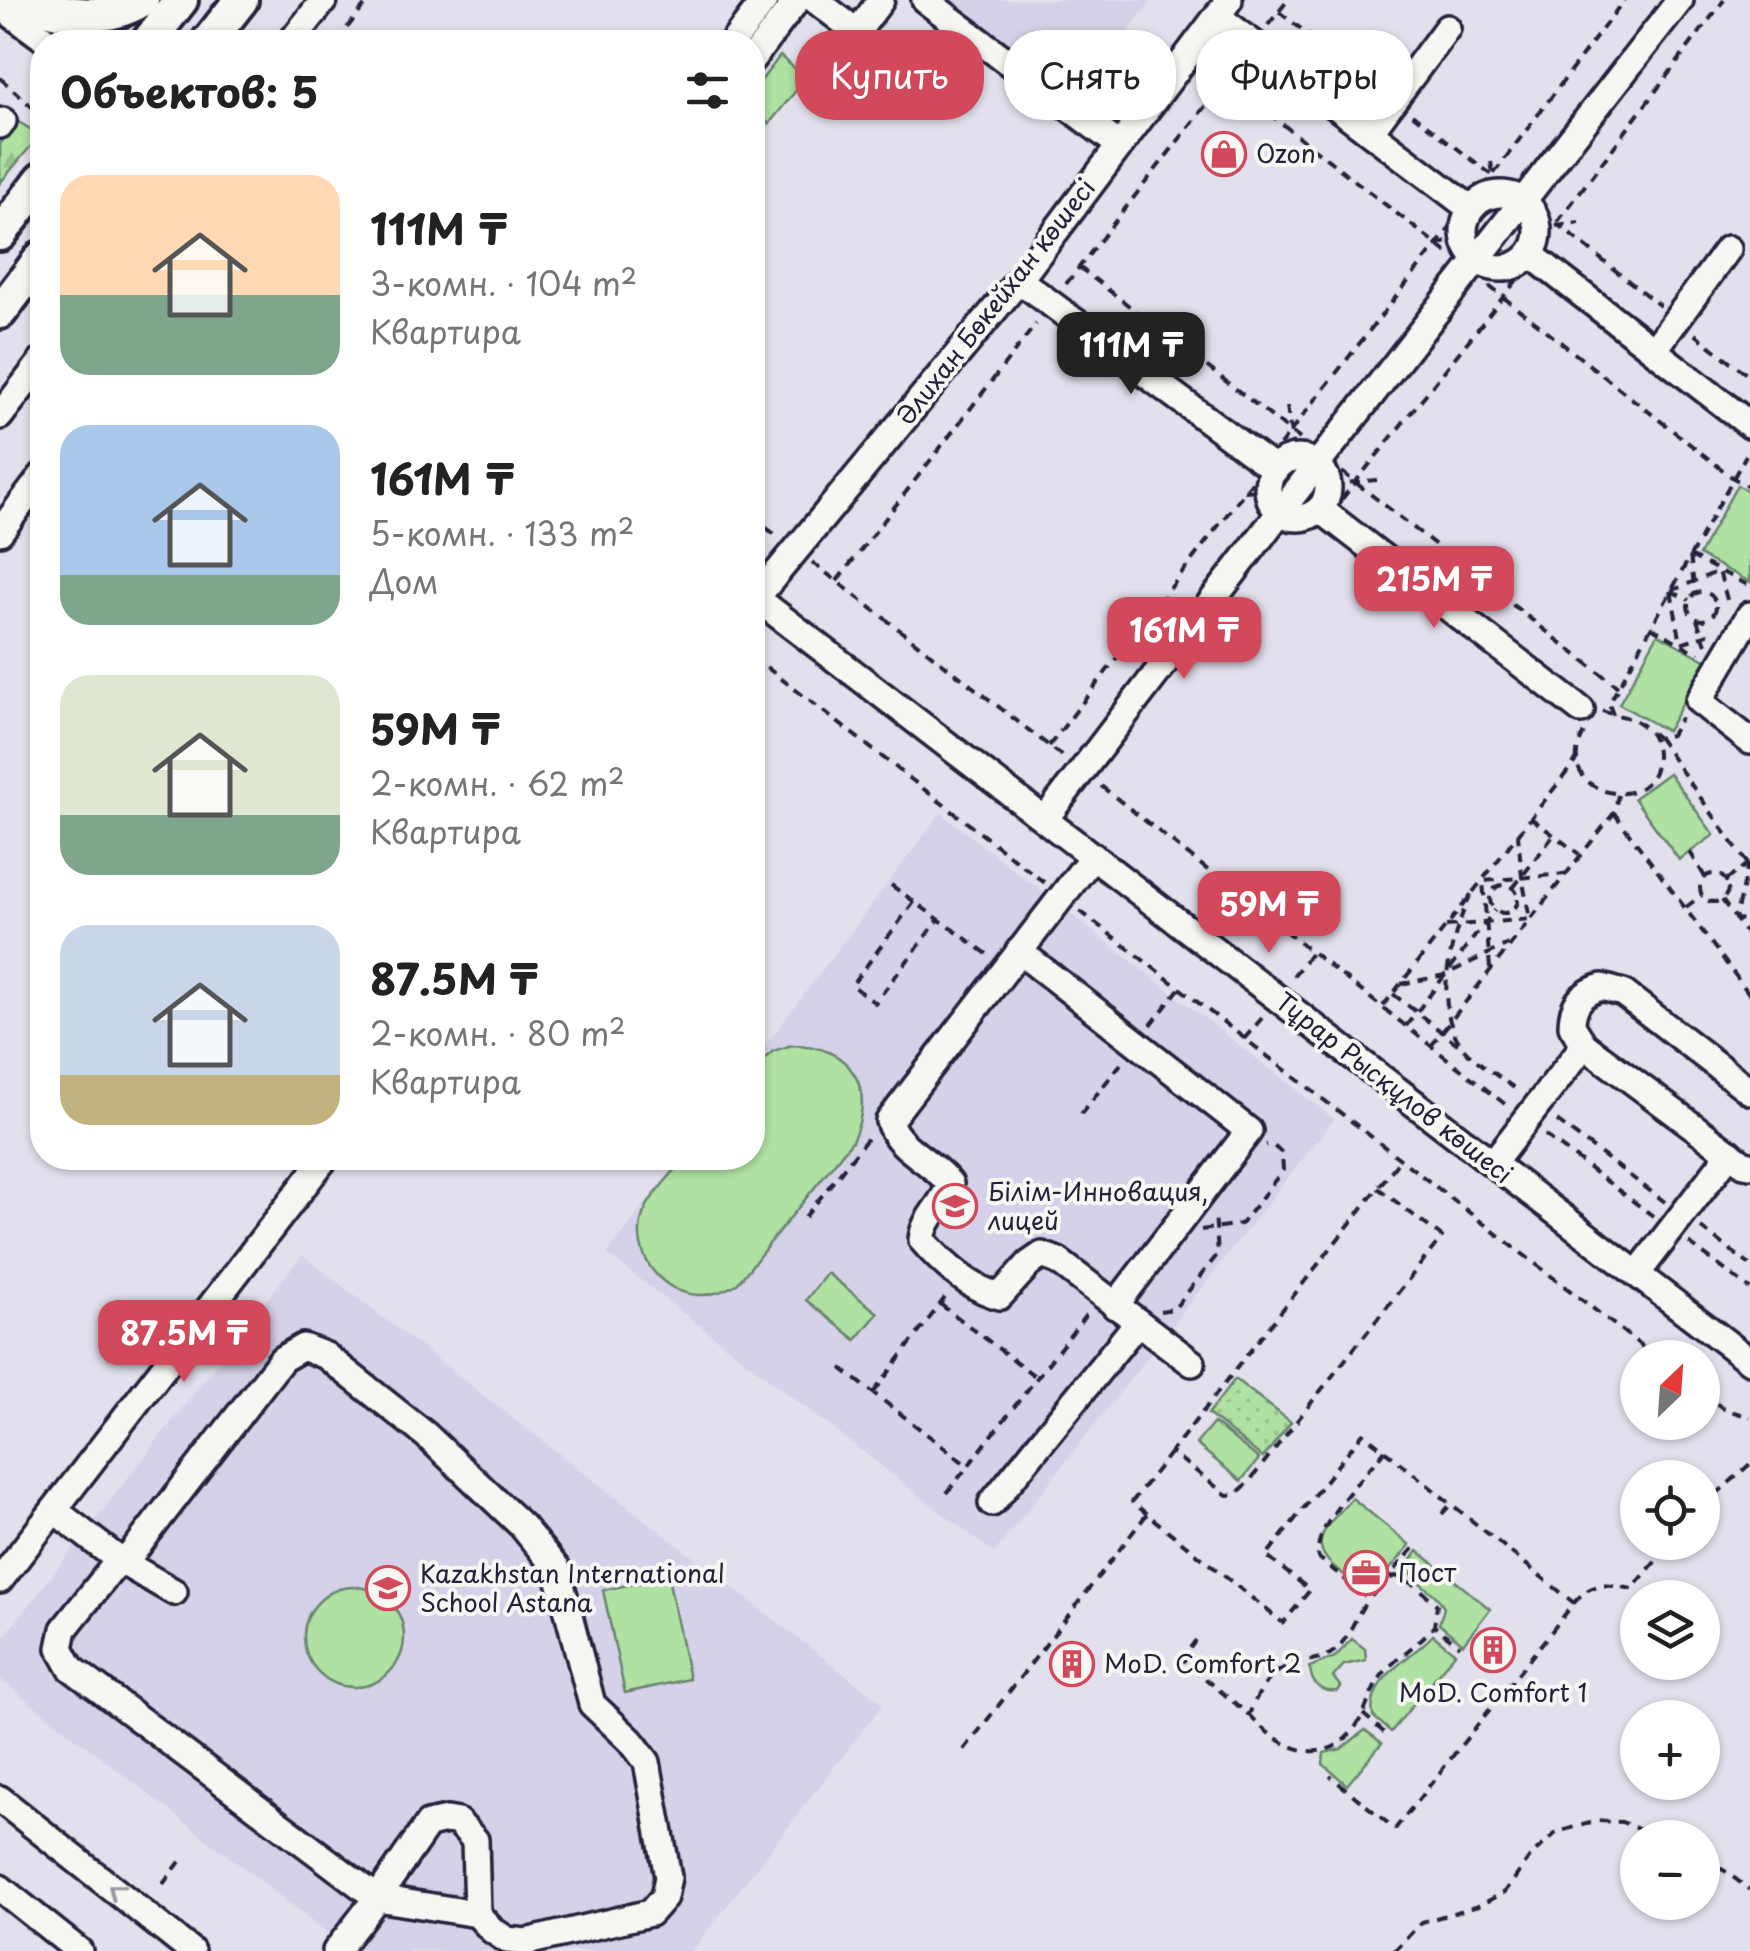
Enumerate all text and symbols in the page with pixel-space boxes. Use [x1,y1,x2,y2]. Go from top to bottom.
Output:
chip: Купить [795,30,984,120]
chip: Снять [1004,30,1176,120]
chip: Фильтры [1196,30,1413,120]
text: Объектов: 5 [60,59,319,122]
icon: filters [680,63,735,118]
shop icon: Ozon [1201,131,1247,177]
place label: Ozon [1256,134,1316,172]
street label: Әлихан Бөкейхан көшесі [887,170,1104,433]
text: 111M ₸ [370,196,507,259]
icon: home [140,215,260,335]
text: 3-комн. · 104 m² [370,259,637,307]
text: Квартира [370,307,521,355]
pin: 111M ₸ [1050,312,1212,397]
text: 111M ₸ [1079,320,1183,368]
text: 161M ₸ [370,446,514,509]
icon: home [140,465,260,585]
text: 5-комн. · 133 m² [370,509,634,557]
pin: 215M ₸ [1353,546,1515,631]
text: 215M ₸ [1376,554,1492,602]
text: Дом [370,557,439,605]
pin: 161M ₸ [1103,597,1265,682]
text: 161M ₸ [1129,605,1239,653]
text: 59M ₸ [370,696,500,759]
icon: home [140,715,260,835]
text: 2-комн. · 62 m² [370,759,625,807]
text: Квартира [370,807,521,855]
pin: 59M ₸ [1199,871,1339,956]
text: 59M ₸ [1220,879,1318,927]
text: 87.5M ₸ [370,946,538,1009]
icon: home [140,965,260,1085]
street label: Тұрар Рысқұлов көшесі [1268,982,1521,1192]
text: 2-комн. · 80 m² [370,1009,626,1057]
text: Квартира [370,1057,521,1105]
place label: Білім-Инновация, лицей [987,1172,1209,1239]
school or university icon: Білім-Инновация, лицей [932,1183,978,1229]
pin: 87.5M ₸ [92,1300,276,1385]
text: 87.5M ₸ [120,1308,248,1356]
north arrow [1620,1340,1720,1440]
map controls [1620,1340,1720,1920]
button: locate [1620,1460,1720,1560]
office icon: Пост [1343,1550,1389,1596]
place label: Пост [1398,1553,1457,1591]
place label: Kazakhstan International School Astana [420,1554,725,1621]
school or university icon: Kazakhstan International School Astana [365,1565,411,1611]
button: layers [1620,1580,1720,1680]
building icon: МoD. Comfort 1 [1470,1627,1516,1673]
building icon: МoD. Comfort 2 [1049,1641,1095,1687]
place label: МoD. Comfort 2 [1104,1644,1302,1682]
place label: МoD. Comfort 1 [1399,1673,1587,1711]
button: + [1620,1700,1720,1800]
button: − [1620,1820,1720,1920]
one-way arrow [108,1884,126,1902]

